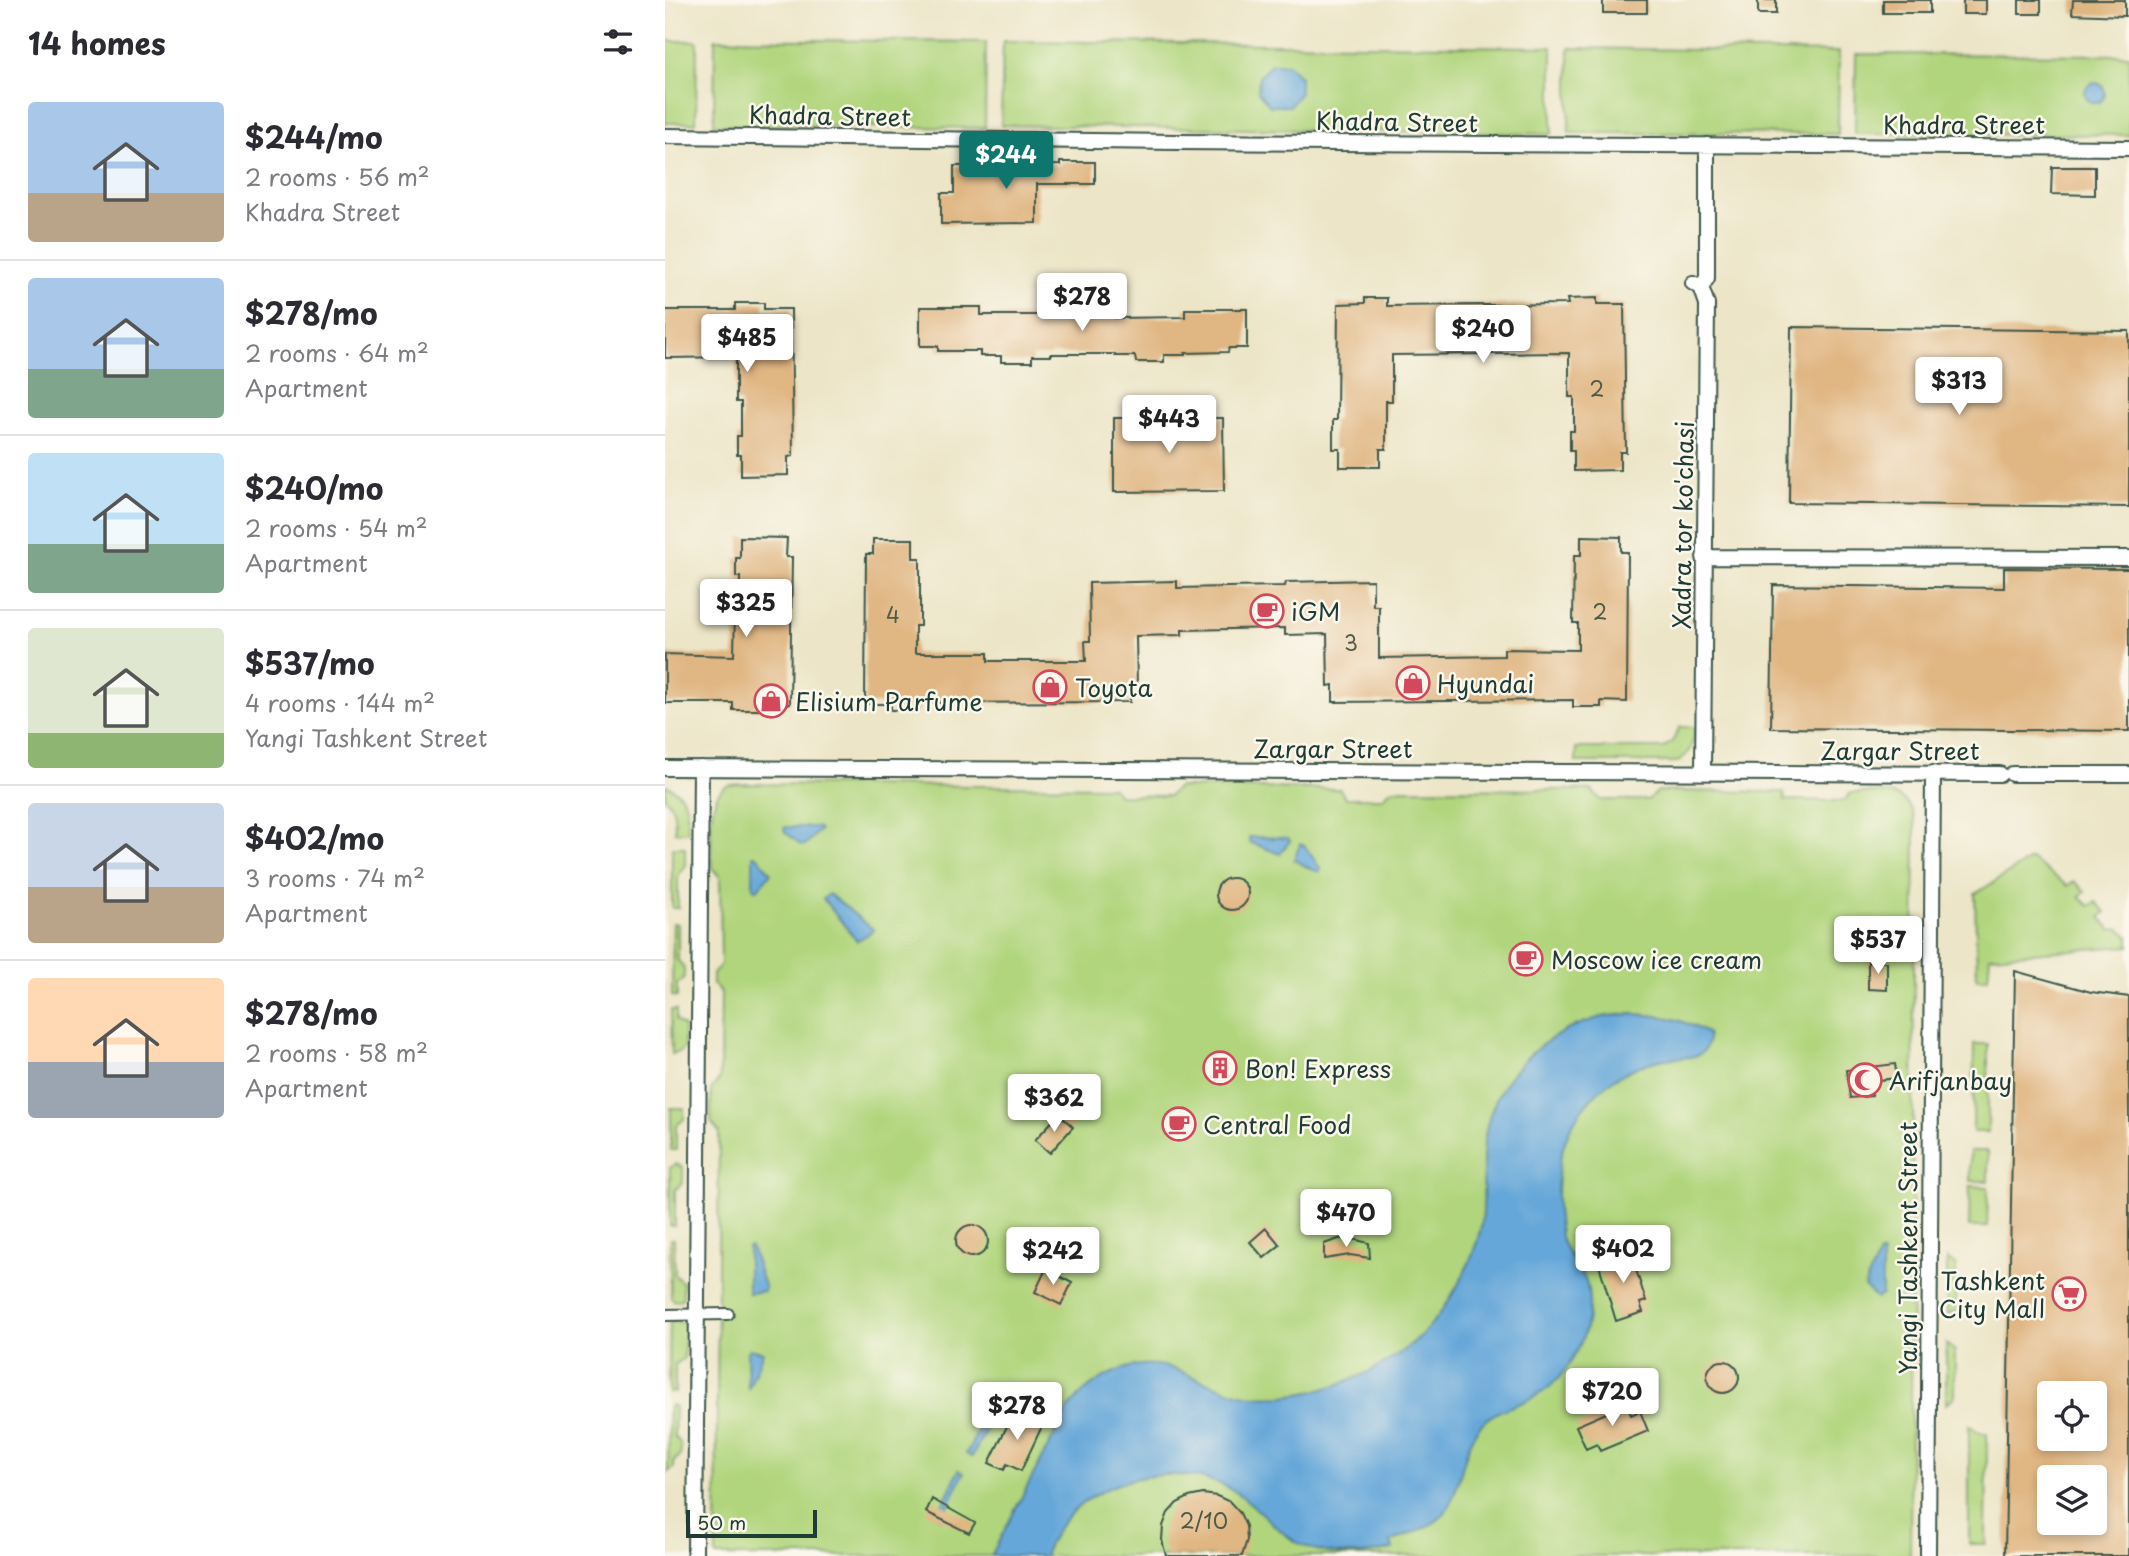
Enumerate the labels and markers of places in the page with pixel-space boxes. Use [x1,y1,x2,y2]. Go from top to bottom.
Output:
pin: $244 [965,132,1047,191]
pin: $278 [1041,274,1123,333]
pin: $240 [1442,306,1524,365]
pin: $485 [706,314,788,374]
pin: $313 [1918,358,2000,417]
pin: $443 [1128,396,1210,455]
pin: $325 [705,580,787,639]
cafe icon: iGM [1248,592,1286,630]
place label: iGM [1291,593,1340,629]
shop icon: Hyundai [1394,664,1432,702]
place label: Hyundai [1437,665,1534,701]
shop icon: Toyota [1031,668,1069,706]
place label: Toyota [1075,669,1153,705]
shop icon: Elisium Parfume [752,682,790,720]
place label: Elisium Parfume [795,683,983,719]
pin: $537 [1837,916,1919,976]
cafe icon: Moscow ice cream [1507,940,1545,978]
place label: Moscow ice cream [1551,941,1762,977]
building icon: Bon! Express [1201,1049,1239,1087]
place label: Bon! Express [1245,1050,1391,1086]
mosque icon: Arifjanbay [1846,1061,1884,1099]
place label: Arifjanbay [1889,1062,2012,1098]
pin: $362 [1013,1074,1095,1134]
cafe icon: Central Food [1160,1105,1198,1143]
place label: Central Food [1203,1106,1351,1142]
pin: $470 [1305,1190,1387,1249]
pin: $402 [1582,1226,1664,1285]
pin: $242 [1012,1228,1094,1287]
place label: Tashkent City Mall [1939,1262,2045,1326]
supermarket icon: Tashkent City Mall [2050,1275,2088,1313]
pin: $720 [1571,1368,1653,1428]
pin: $278 [976,1382,1058,1442]

